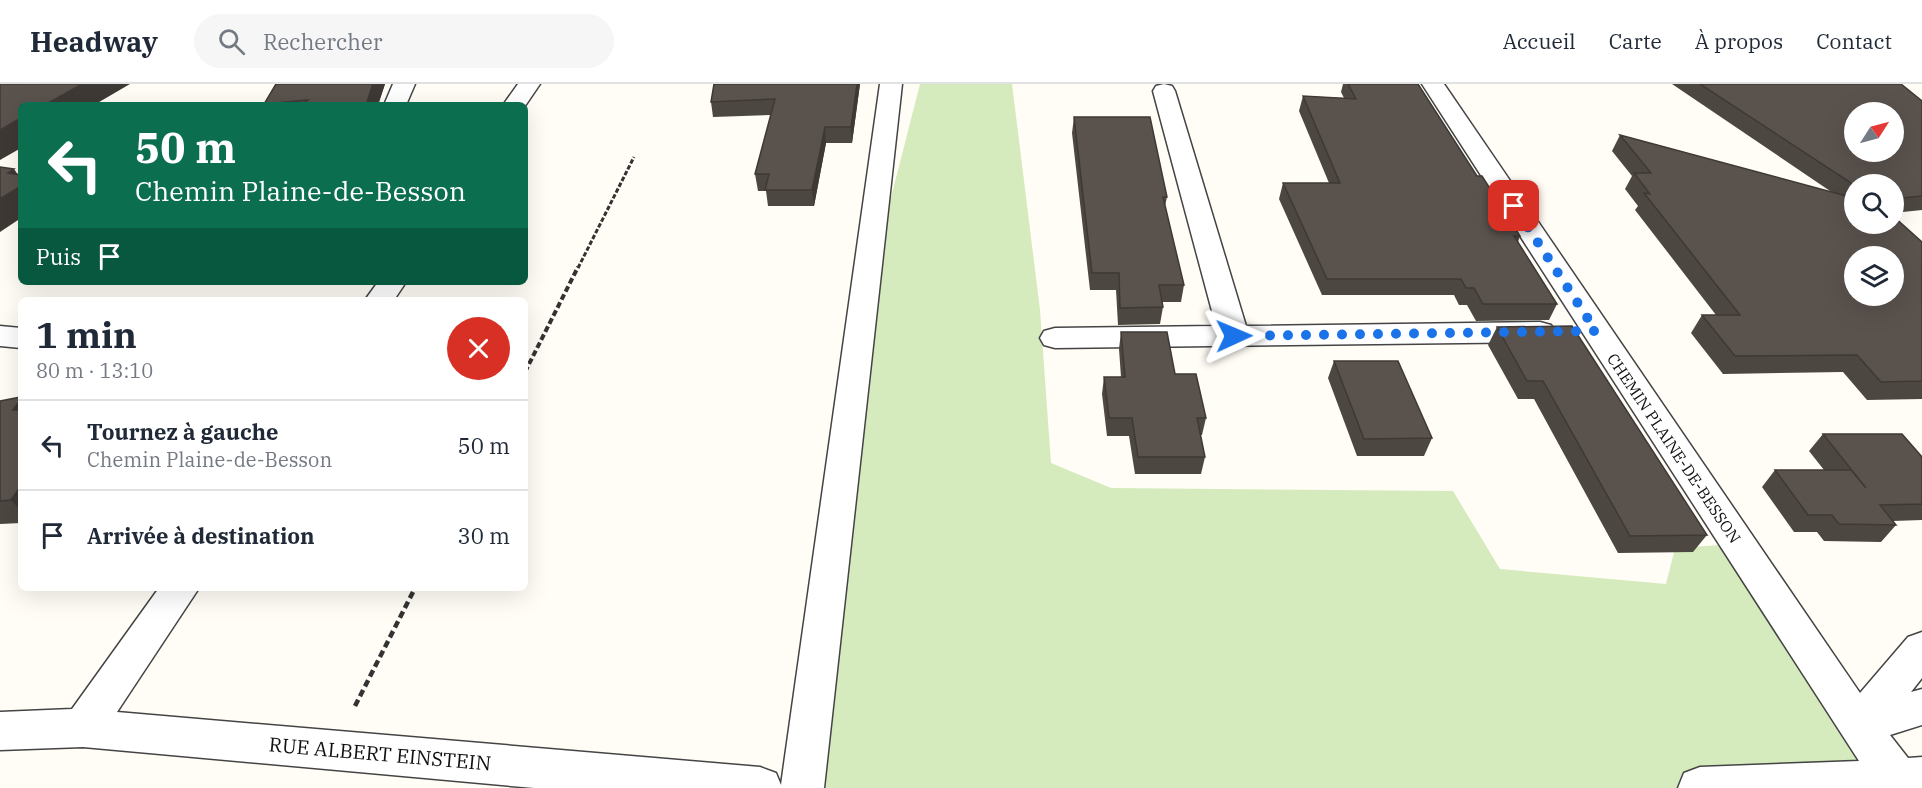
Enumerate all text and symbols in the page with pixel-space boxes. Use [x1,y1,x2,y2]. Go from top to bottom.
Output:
search box [194,14,614,68]
text: Headway [30,23,158,60]
icon: search [215,25,248,58]
text: Rechercher [263,27,383,56]
text: Accueil [1503,27,1576,55]
text: Carte [1609,27,1662,55]
text: À propos [1695,27,1783,55]
text: Contact [1816,27,1892,55]
north arrow [1844,102,1904,162]
map controls [1844,102,1904,306]
text: 50 m [135,120,236,175]
icon: left [36,126,114,204]
text: Chemin Plaine-de-Besson [135,173,466,208]
button: search [1844,174,1904,234]
pin [1488,180,1539,231]
icon: arrive [1497,189,1530,222]
icon: arrive [93,240,126,273]
text: Puis [36,242,81,271]
button: layers [1844,246,1904,306]
position arrow [1202,304,1266,368]
text: 1 min [36,311,137,358]
button: close [447,317,510,380]
street label: CHEMIN PLAINE-DE-BESSON [1603,349,1745,547]
text: 80 m · 13:10 [36,357,153,384]
text: Tournez à gauche [87,417,278,446]
icon: left [36,429,69,462]
text: 50 m [458,431,510,460]
text: Chemin Plaine-de-Besson [87,446,332,473]
icon: arrive [36,519,69,552]
text: Arrivée à destination [87,521,315,550]
text: 30 m [458,521,510,550]
street label: RUE ALBERT EINSTEIN [268,730,492,777]

